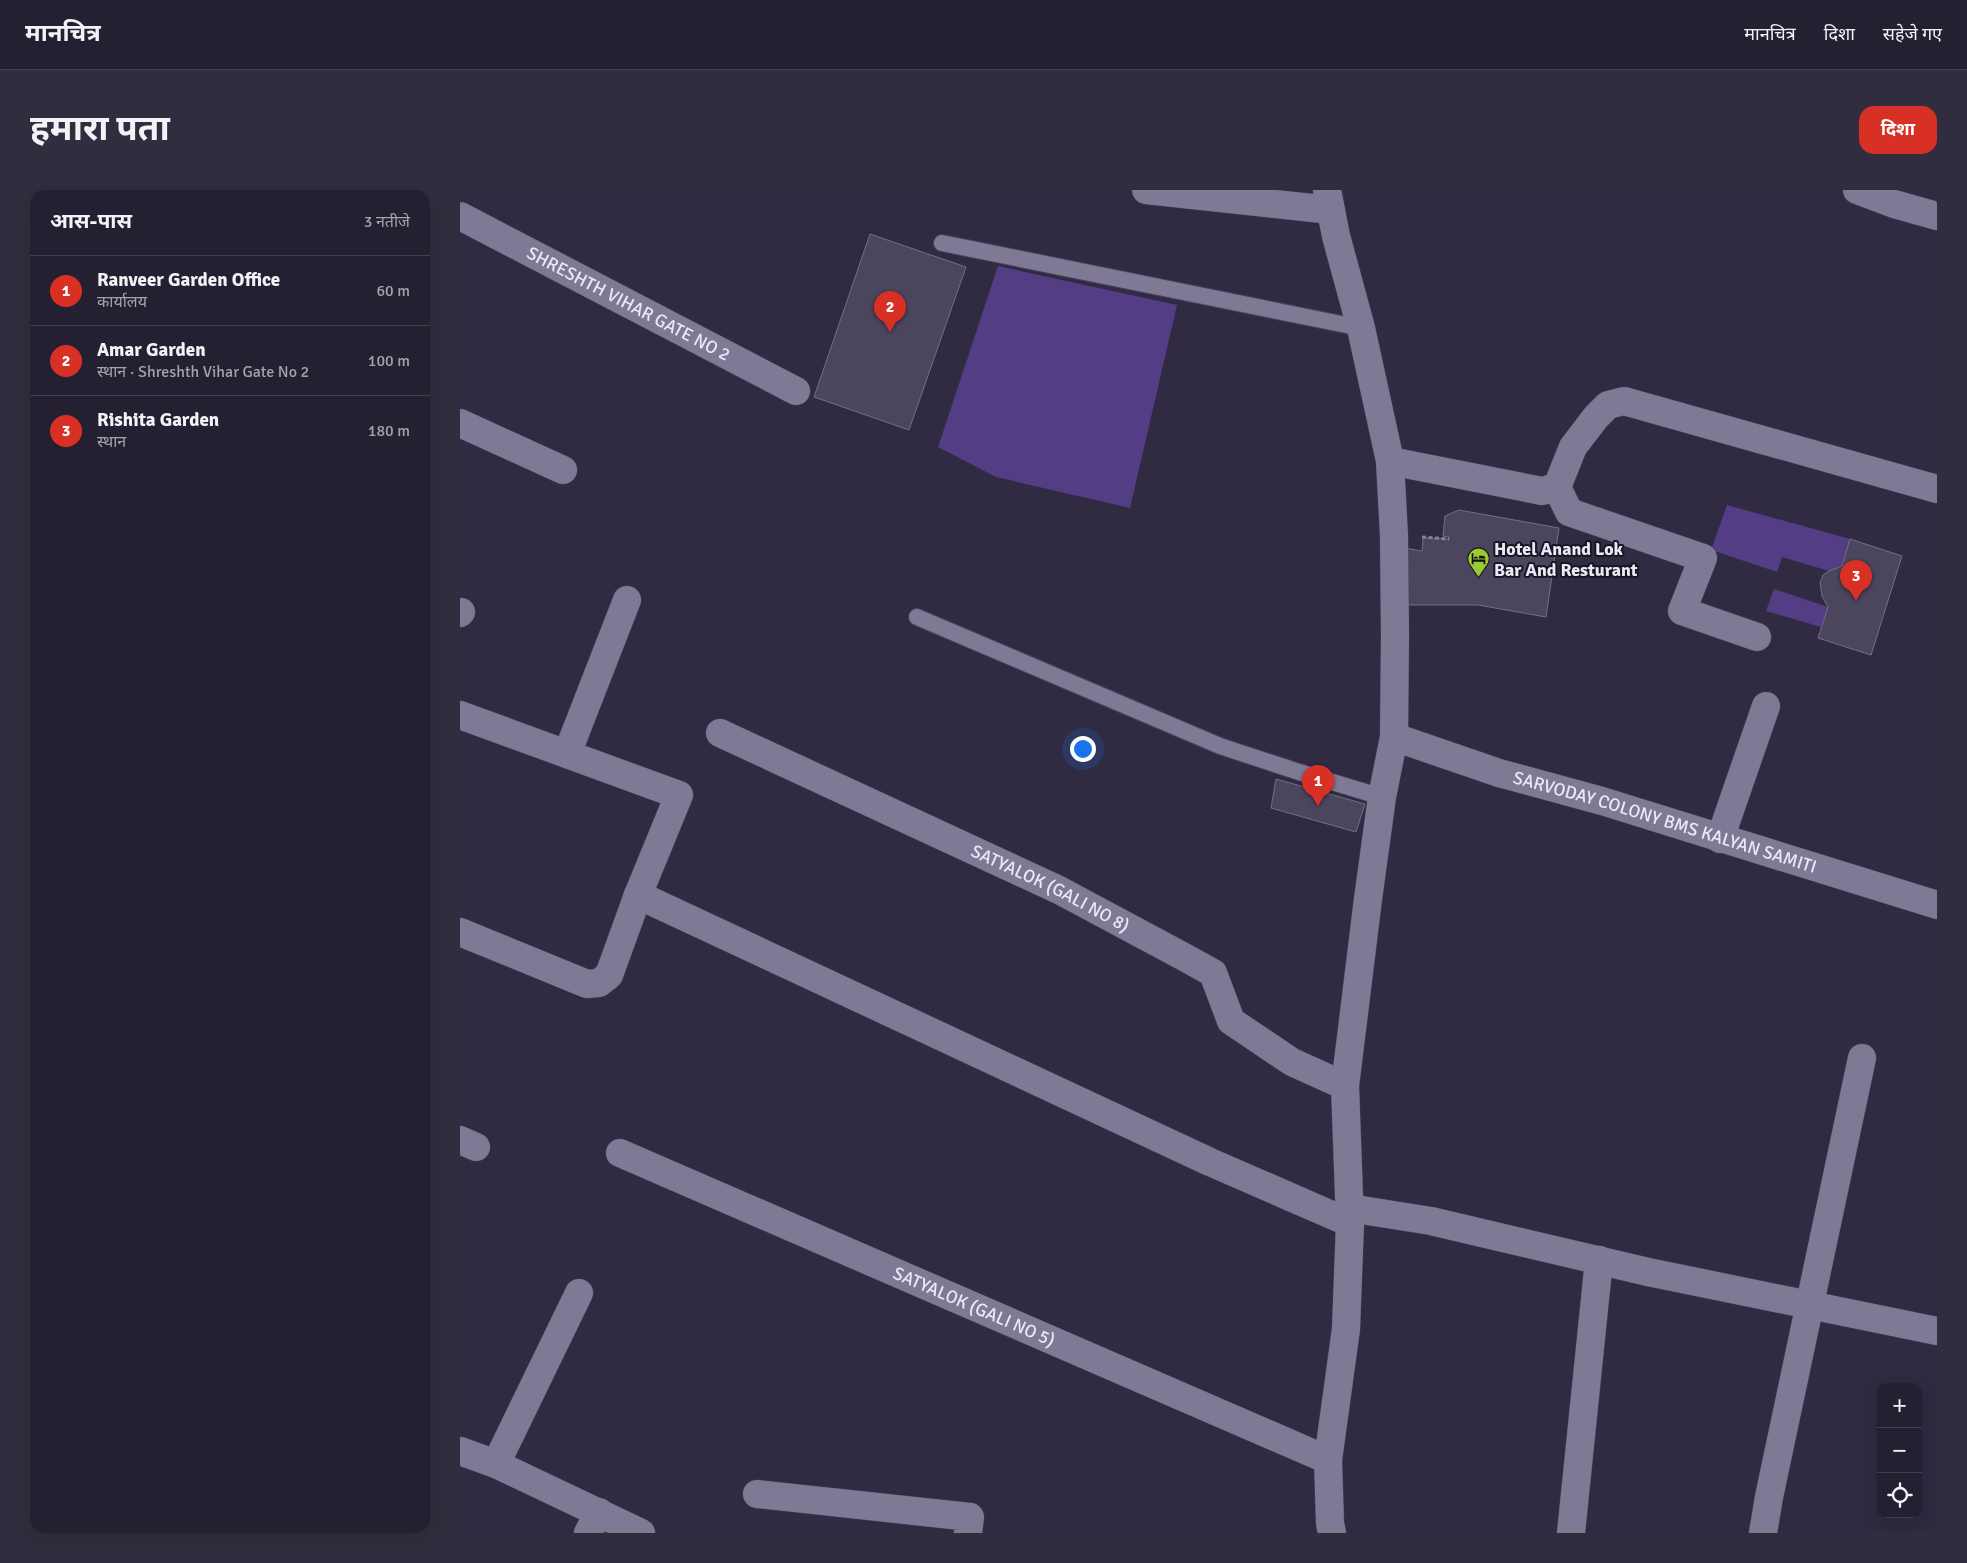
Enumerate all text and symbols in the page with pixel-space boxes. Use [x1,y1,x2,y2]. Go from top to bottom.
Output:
text: मानचित्र [25,18,101,48]
text: मानचित्र [1744,23,1796,45]
text: दिशा [1824,23,1855,45]
text: सहेजे गए [1883,23,1942,45]
button: दिशा [1859,106,1937,154]
text: हमारा पता [30,107,170,150]
text: आस-पास [50,208,132,234]
text: 3 नतीजे [364,212,410,232]
street label: SHRESHTH VIHAR GATE NO 2 [523,242,734,366]
text: Ranveer Garden Office [97,268,280,292]
text: 1 [62,281,70,301]
text: 60 m [376,281,410,301]
pin: 2 [874,291,906,332]
text: कार्यालय [97,292,147,312]
text: Amar Garden [97,338,206,362]
text: 2 [62,351,70,371]
text: 100 m [368,351,410,371]
text: स्थान · Shreshth Vihar Gate No 2 [97,362,309,382]
text: Rishita Garden [97,408,219,432]
text: 3 [62,421,70,441]
text: 180 m [368,421,410,441]
text: स्थान [97,432,126,452]
place label: Hotel Anand Lok Bar And Resturant [1494,538,1638,581]
hotel icon: Hotel Anand Lok Bar And Resturant [1466,547,1490,578]
pin: 3 [1840,560,1872,601]
your location [1070,736,1096,762]
pin: 1 [1302,765,1334,806]
street label: SARVODAY COLONY BMS KALYAN SAMITI [1511,766,1819,878]
street label: SATYALOK (GALI NO 8) [968,840,1133,937]
street label: SATYALOK (GALI NO 5) [890,1262,1058,1351]
map controls [1877,1383,1922,1518]
button: + [1877,1383,1922,1428]
button: − [1877,1428,1922,1473]
button: locate [1877,1473,1922,1518]

